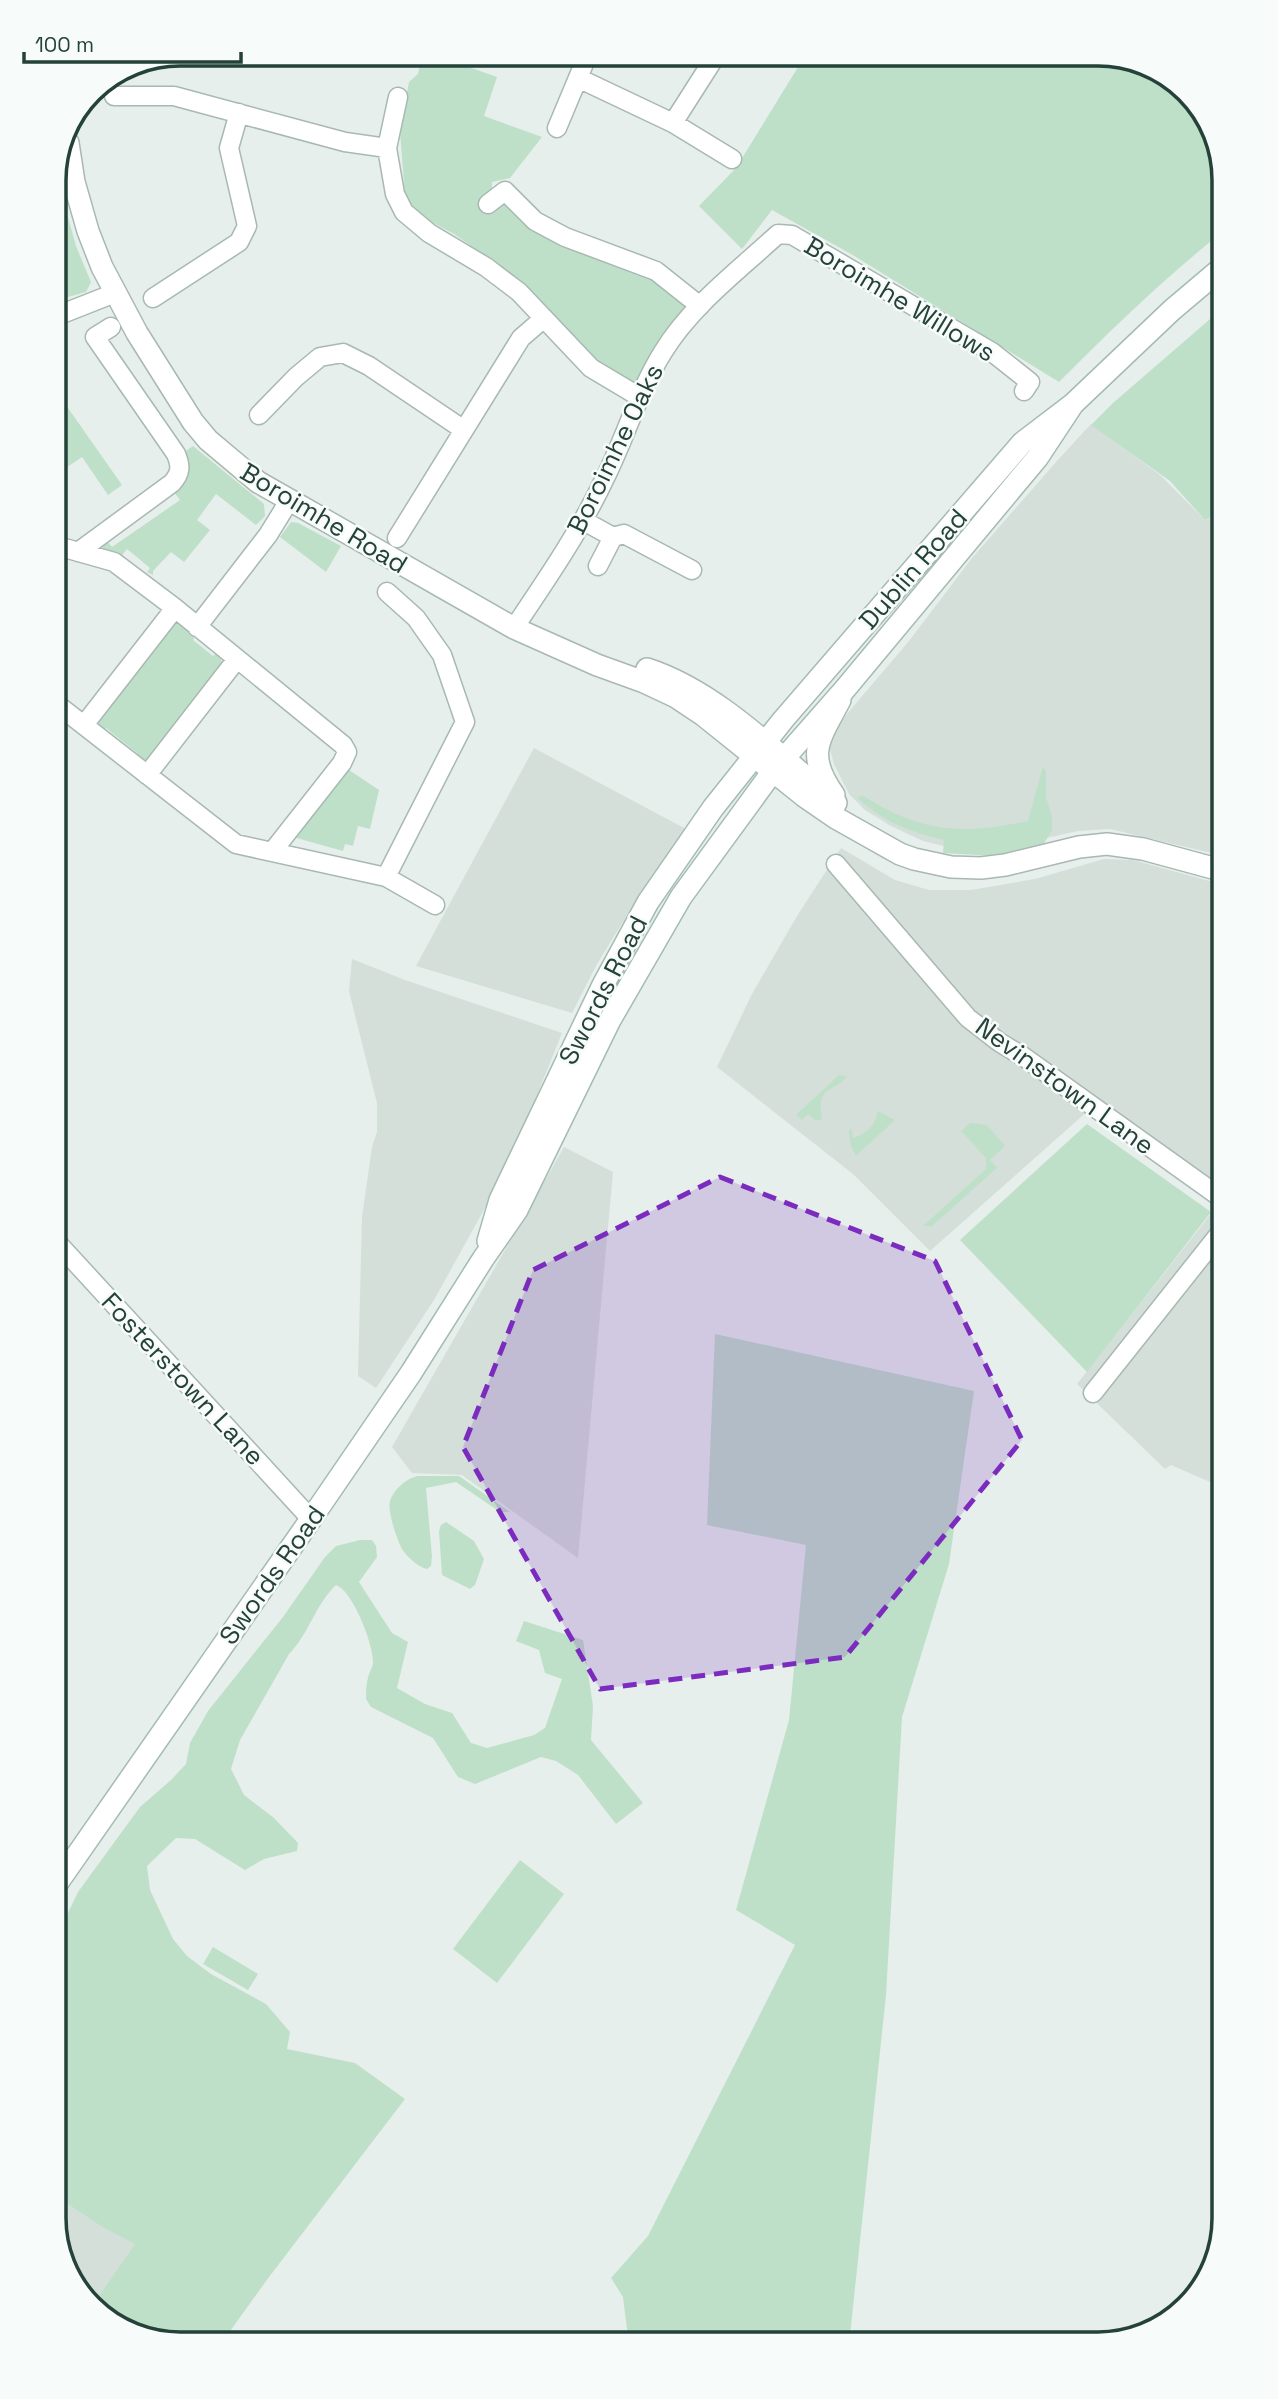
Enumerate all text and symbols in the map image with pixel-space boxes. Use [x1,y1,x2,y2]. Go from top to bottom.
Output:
scale bar [24,21,242,65]
text: 100 m [35,31,94,58]
street label: Boroimhe Willows [798,228,1002,370]
street label: Boroimhe Oaks [559,358,671,540]
street label: Boroimhe Road [234,455,414,581]
street label: Dublin Road [851,502,975,636]
street label: Swords Road [551,910,655,1070]
street label: Nevinstown Lane [969,1010,1161,1162]
street label: Fosterstown Lane [94,1285,272,1473]
street label: Swords Road [211,1499,333,1651]

